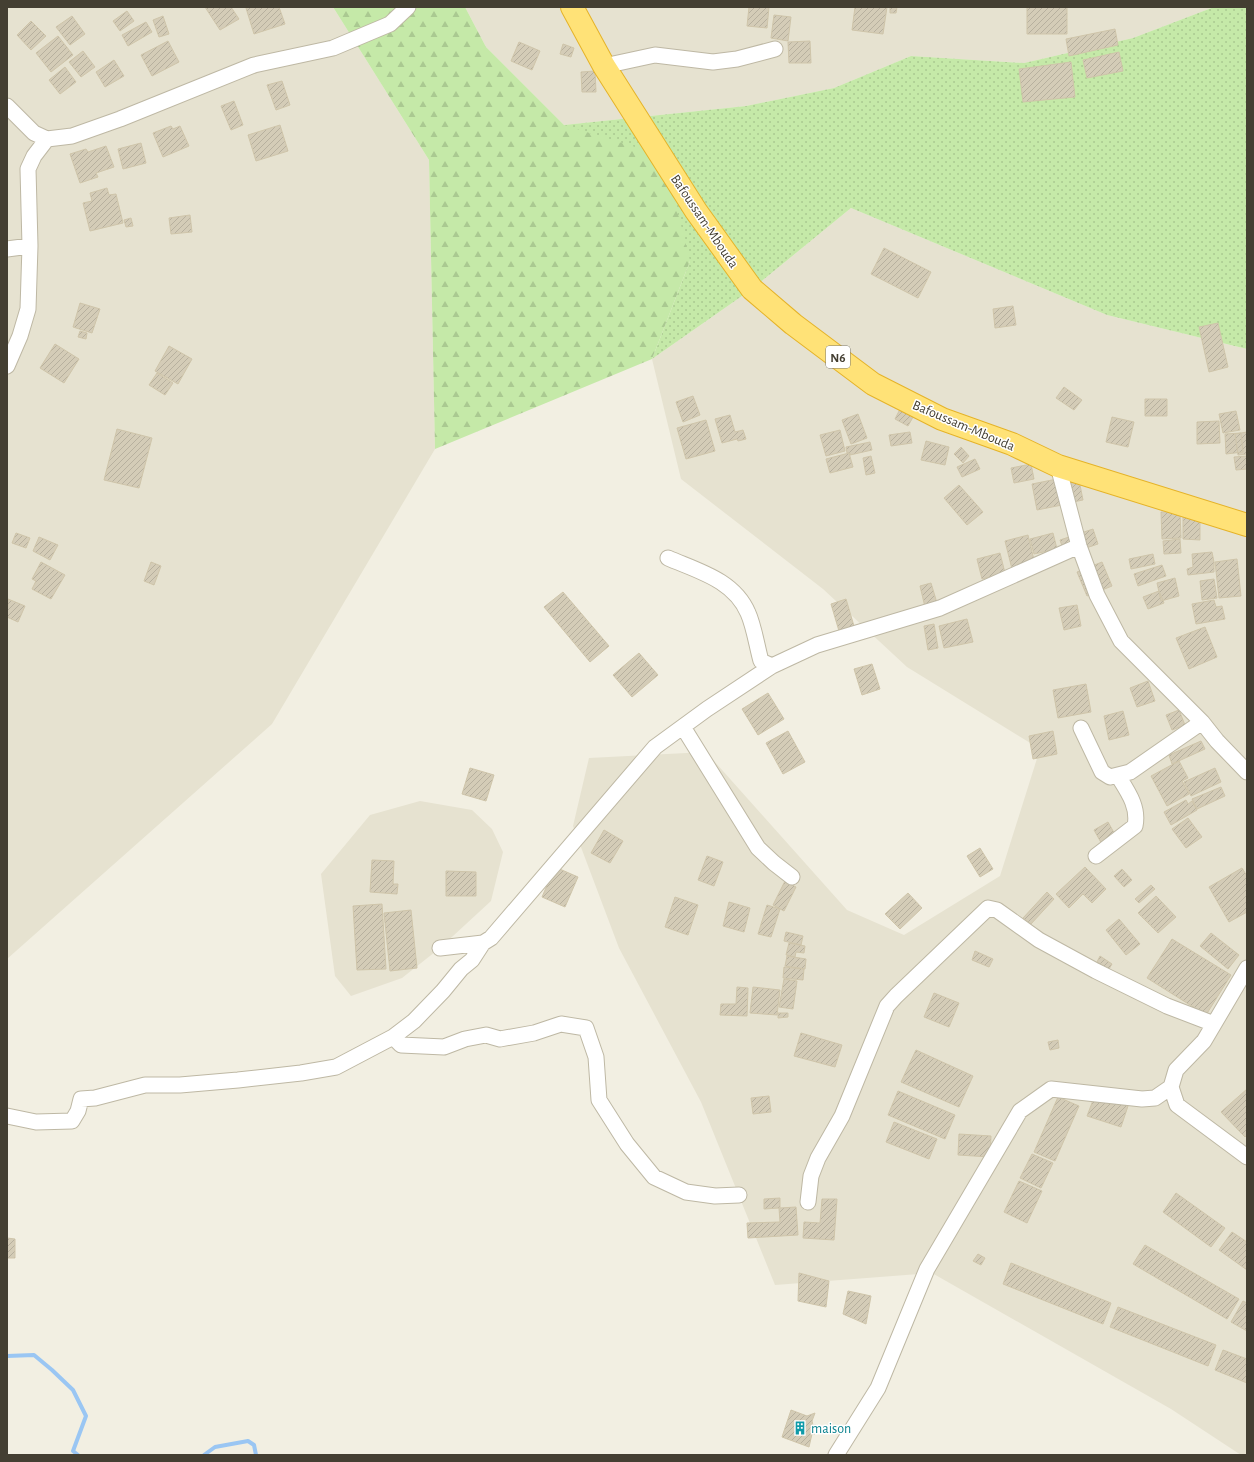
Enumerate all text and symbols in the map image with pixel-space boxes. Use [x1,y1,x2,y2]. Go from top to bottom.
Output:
street label: Bafoussam-Mbouda [668,172,741,271]
road number: N6 [826,346,850,368]
street label: Bafoussam-Mbouda [910,398,1017,454]
building icon: maison [792,1420,808,1436]
place label: maison [811,1422,851,1436]

